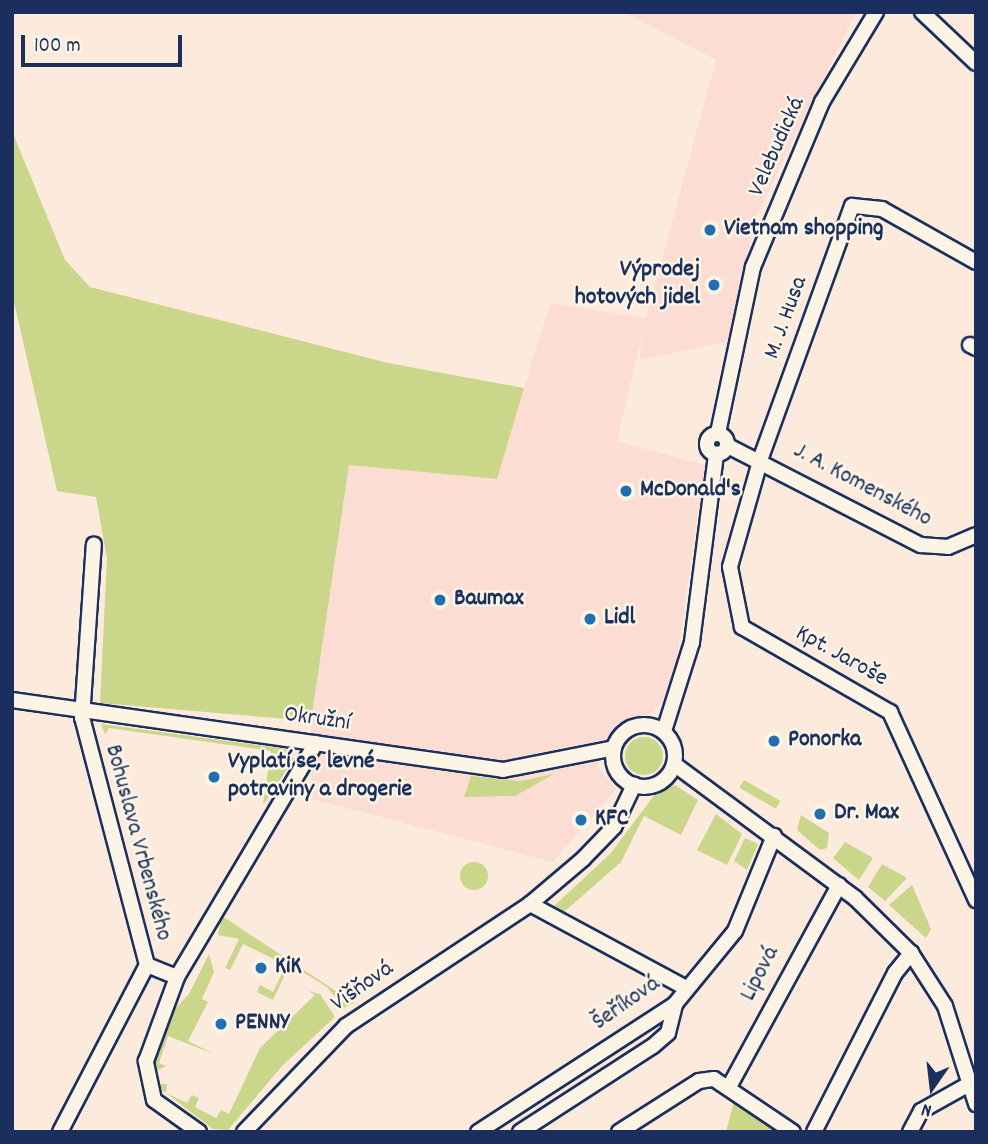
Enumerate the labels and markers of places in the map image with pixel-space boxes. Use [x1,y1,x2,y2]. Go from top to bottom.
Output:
place label: Vietnam shopping [724,216,884,244]
marker: Vietnam shopping [702,222,718,238]
place label: Výprodej hotových jidel [575,257,700,313]
marker: Výprodej hotových jidel [706,277,722,293]
place label: McDonald's [640,477,741,505]
marker: McDonald's [618,483,634,499]
place label: Baumax [454,586,524,614]
marker: Baumax [432,592,448,608]
place label: Lidl [604,605,635,633]
marker: Lidl [582,611,598,627]
place label: Ponorka [788,727,861,755]
marker: Ponorka [766,733,782,749]
place label: Vyplatí se, levné potraviny a drogerie [228,749,412,805]
marker: Vyplatí se, levné potraviny a drogerie [206,769,222,785]
place label: Dr. Max [834,800,899,828]
place label: KFC [595,806,629,834]
marker: Dr. Max [812,806,828,822]
marker: KFC [573,812,589,828]
place label: KiK [275,954,302,982]
marker: KiK [253,960,269,976]
place label: PENNY [235,1010,289,1038]
marker: PENNY [213,1016,229,1032]

